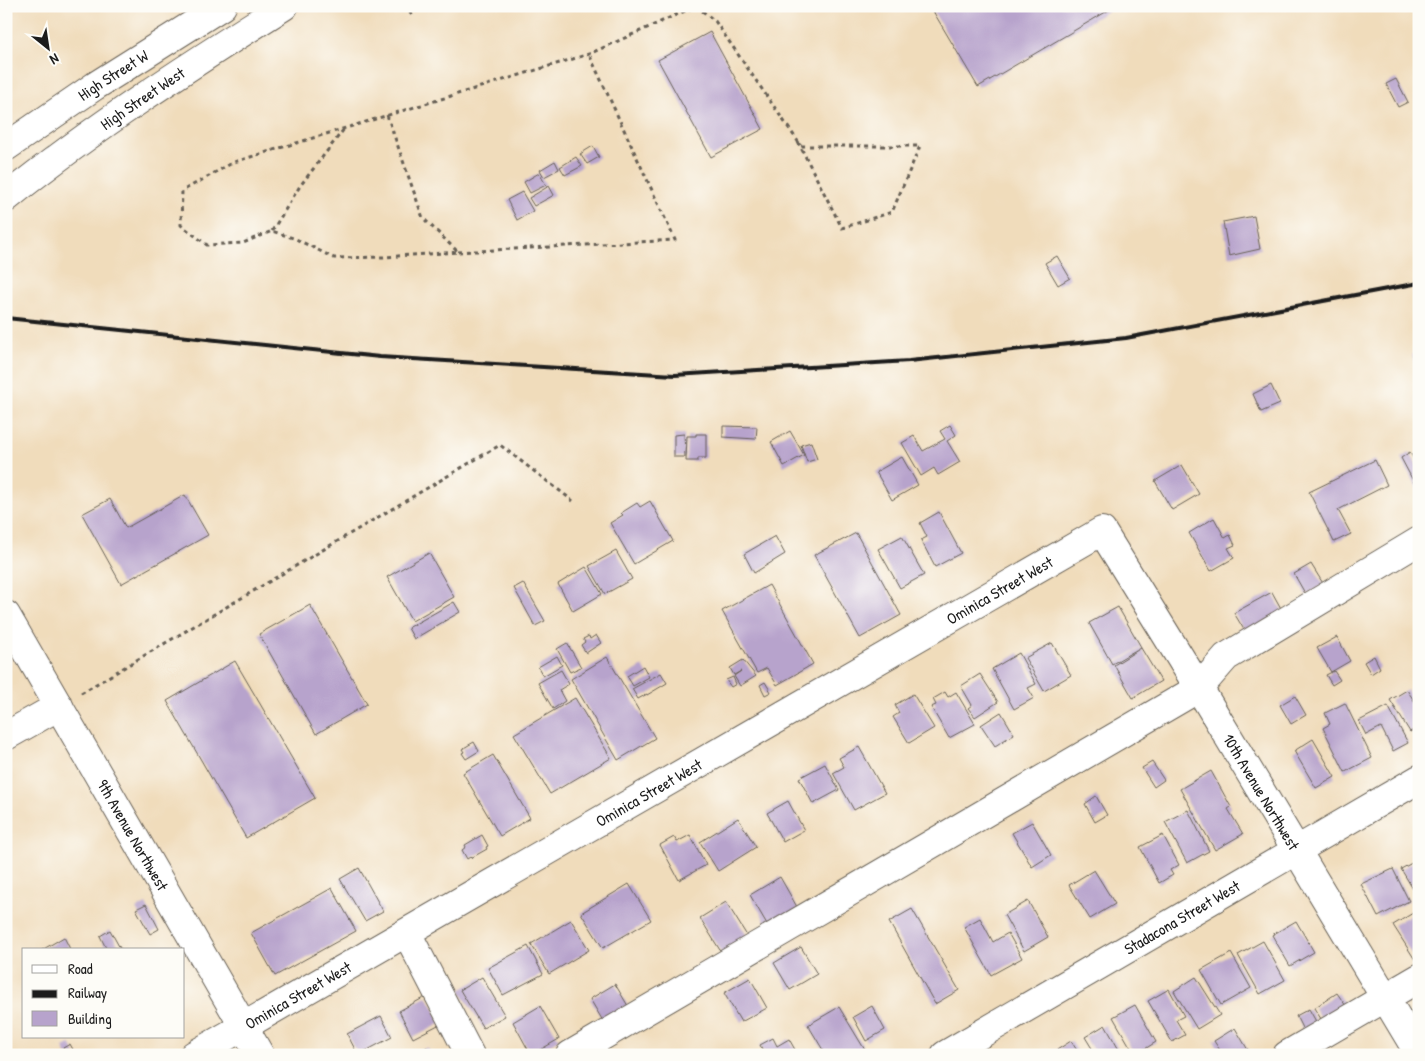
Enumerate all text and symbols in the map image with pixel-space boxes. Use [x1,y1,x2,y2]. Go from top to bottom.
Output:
north arrow [22,22,72,72]
street label: High Street W [73,44,152,106]
text: N [46,50,63,70]
street label: High Street West [96,61,189,135]
street label: Ominica Street West [942,551,1057,630]
street label: 10th Avenue Northwest [1218,730,1305,854]
street label: Ominica Street West [592,753,706,832]
street label: 9th Avenue Northwest [92,775,174,895]
street label: Stadacona Street West [1120,875,1244,959]
legend [22,948,185,1038]
street label: Ominica Street West [241,955,356,1034]
text: Road [68,958,93,979]
text: Railway [68,982,107,1003]
text: Building [68,1008,112,1029]

